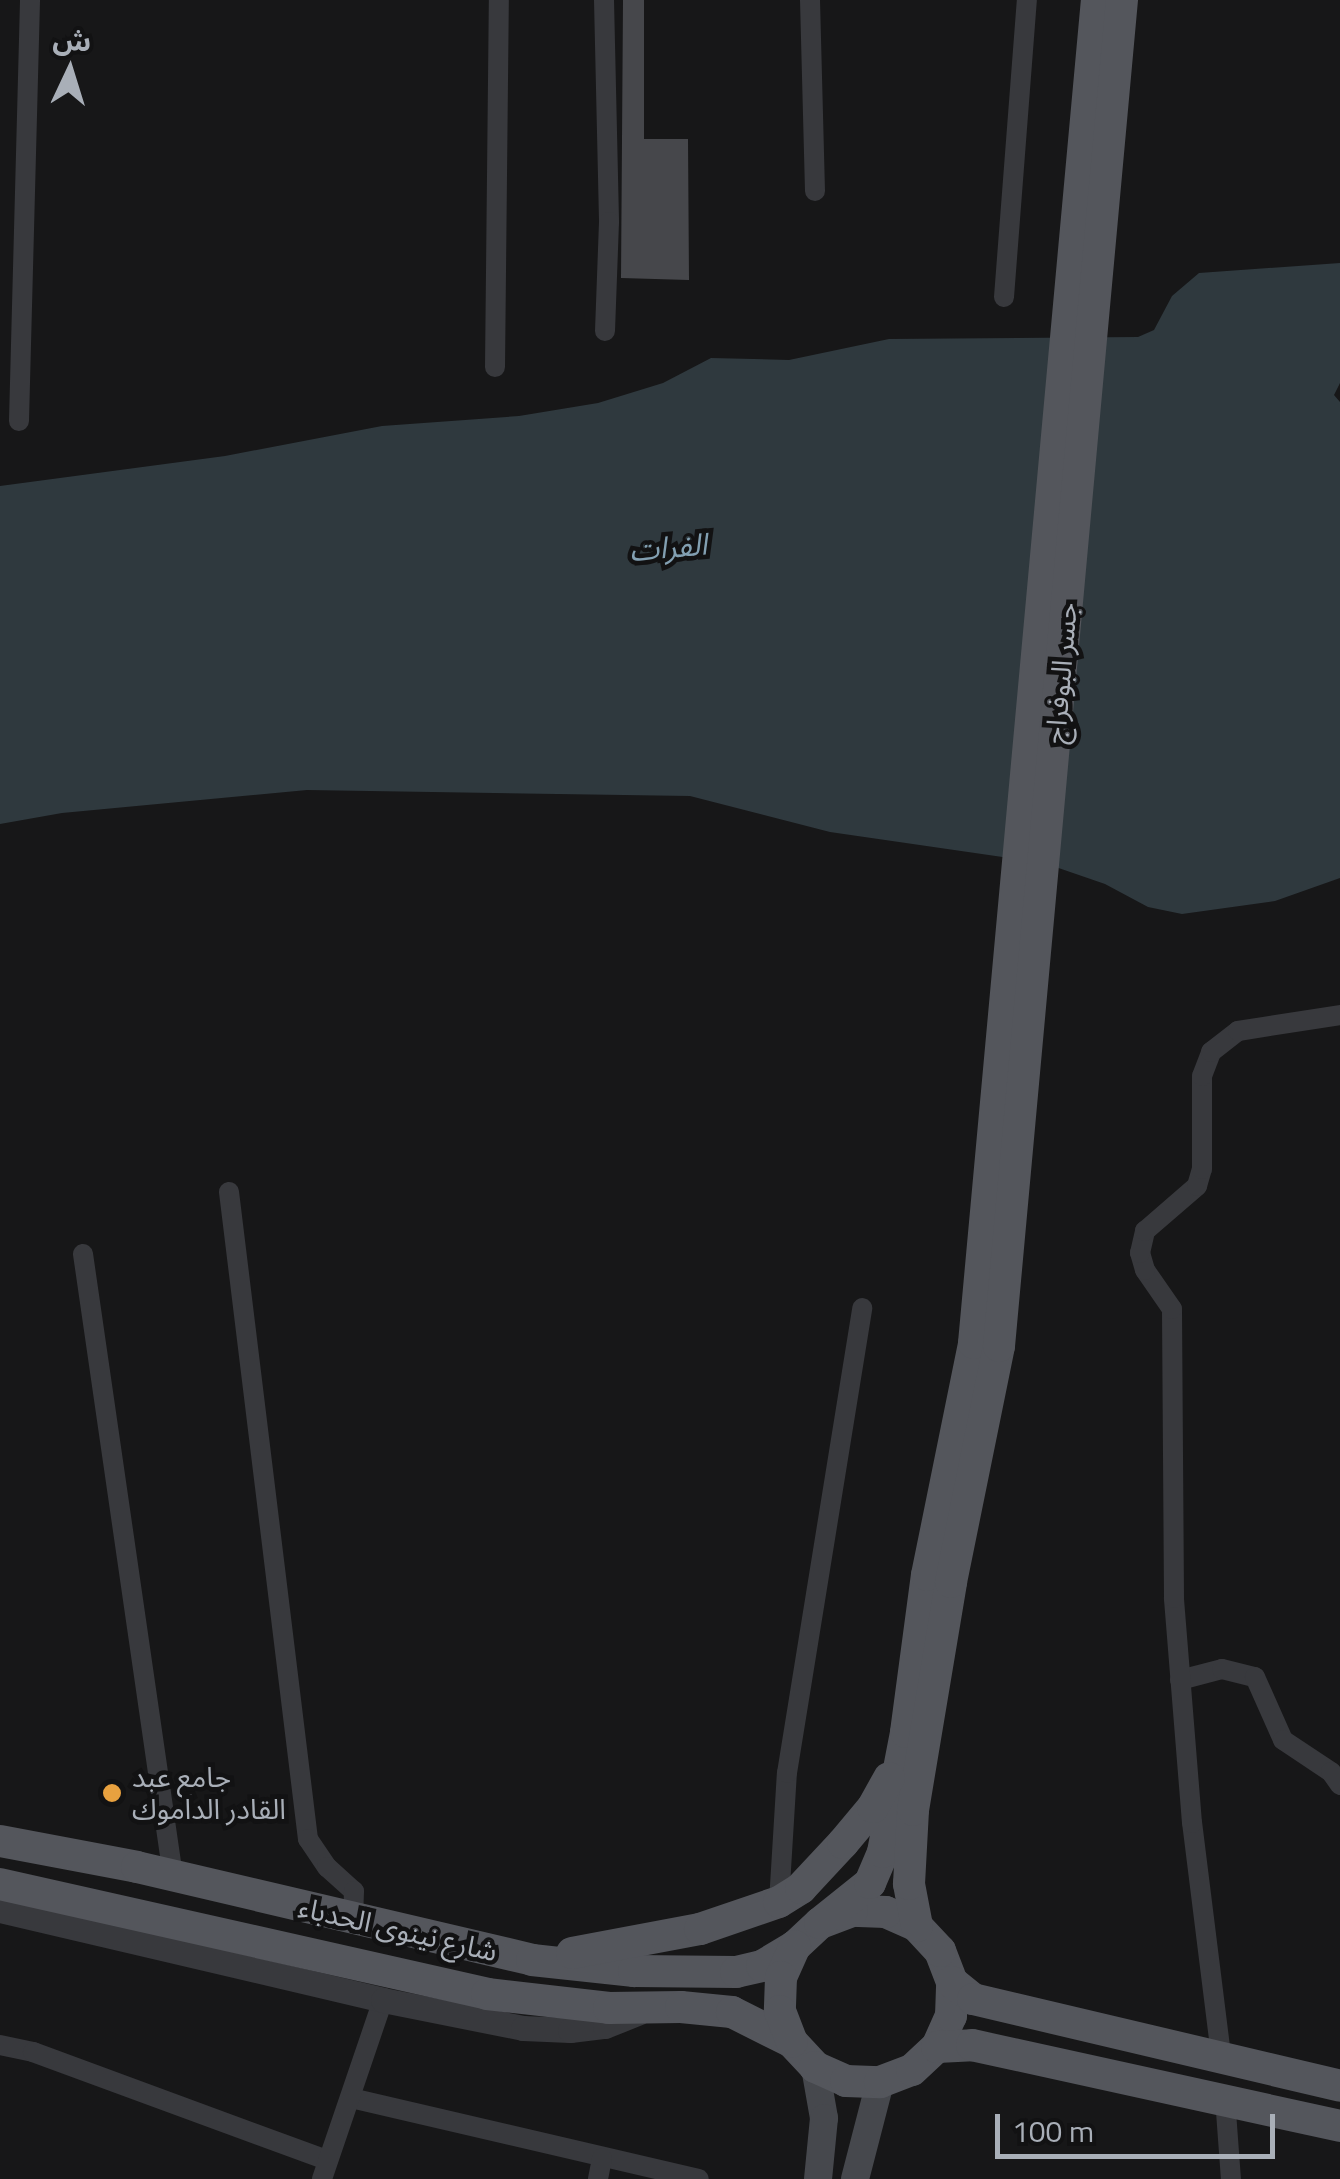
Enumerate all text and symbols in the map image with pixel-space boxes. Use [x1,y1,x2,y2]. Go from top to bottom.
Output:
text: ش [51,17,93,62]
north arrow [20,20,120,120]
water label: الفرات [628,526,708,568]
street label: جسر البوفراج [1038,601,1084,745]
place label: جامع عبد القادر الداموك [132,1760,286,1826]
marker: جامع عبد القادر الداموك [101,1782,123,1804]
street label: شارع نينوى الحدباء [295,1890,501,1968]
scale bar [1000,2094,1280,2156]
text: 100 m [1012,2108,1094,2154]

